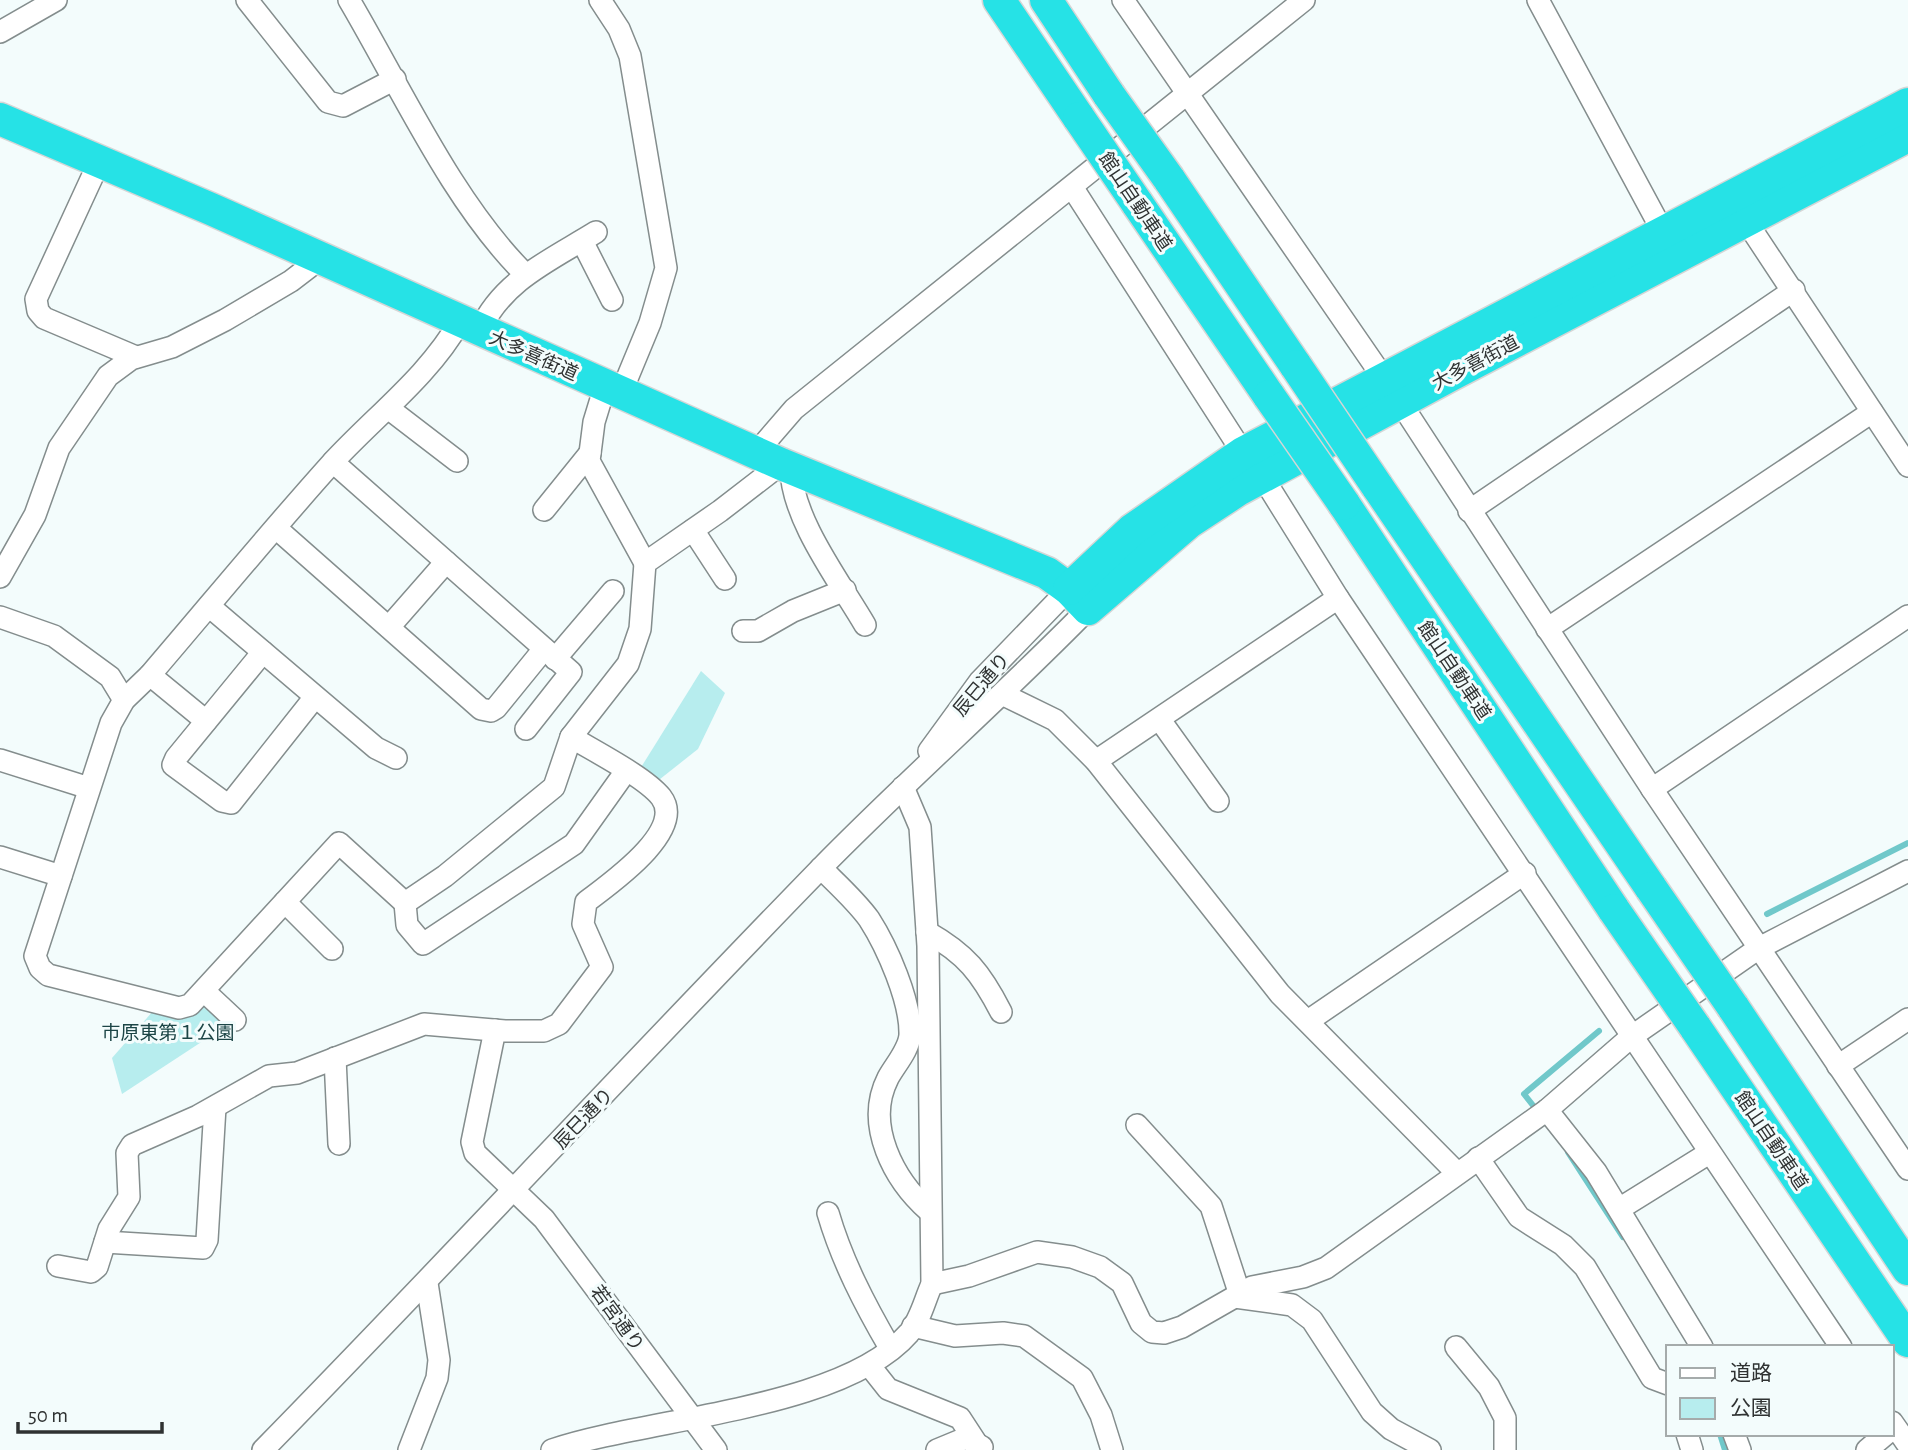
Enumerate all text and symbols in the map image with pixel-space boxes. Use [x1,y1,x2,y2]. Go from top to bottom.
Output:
street label: 館山自動車道 [1095,149,1175,254]
street label: 大多喜街道 [486,327,581,384]
street label: 大多喜街道 [1428,331,1522,394]
street label: 館山自動車道 [1414,618,1494,723]
street label: 辰巳通り [950,649,1014,720]
park label: 市原東第１公園 [101,1022,235,1043]
street label: 辰巳通り [550,1084,617,1153]
street label: 館山自動車道 [1731,1088,1811,1193]
street label: 若宮通り [587,1282,648,1355]
legend [1666,1345,1894,1436]
text: 道路 [1730,1362,1772,1384]
scale bar [18,1390,161,1434]
text: 公園 [1730,1398,1772,1419]
text: 50 m [28,1405,68,1426]

